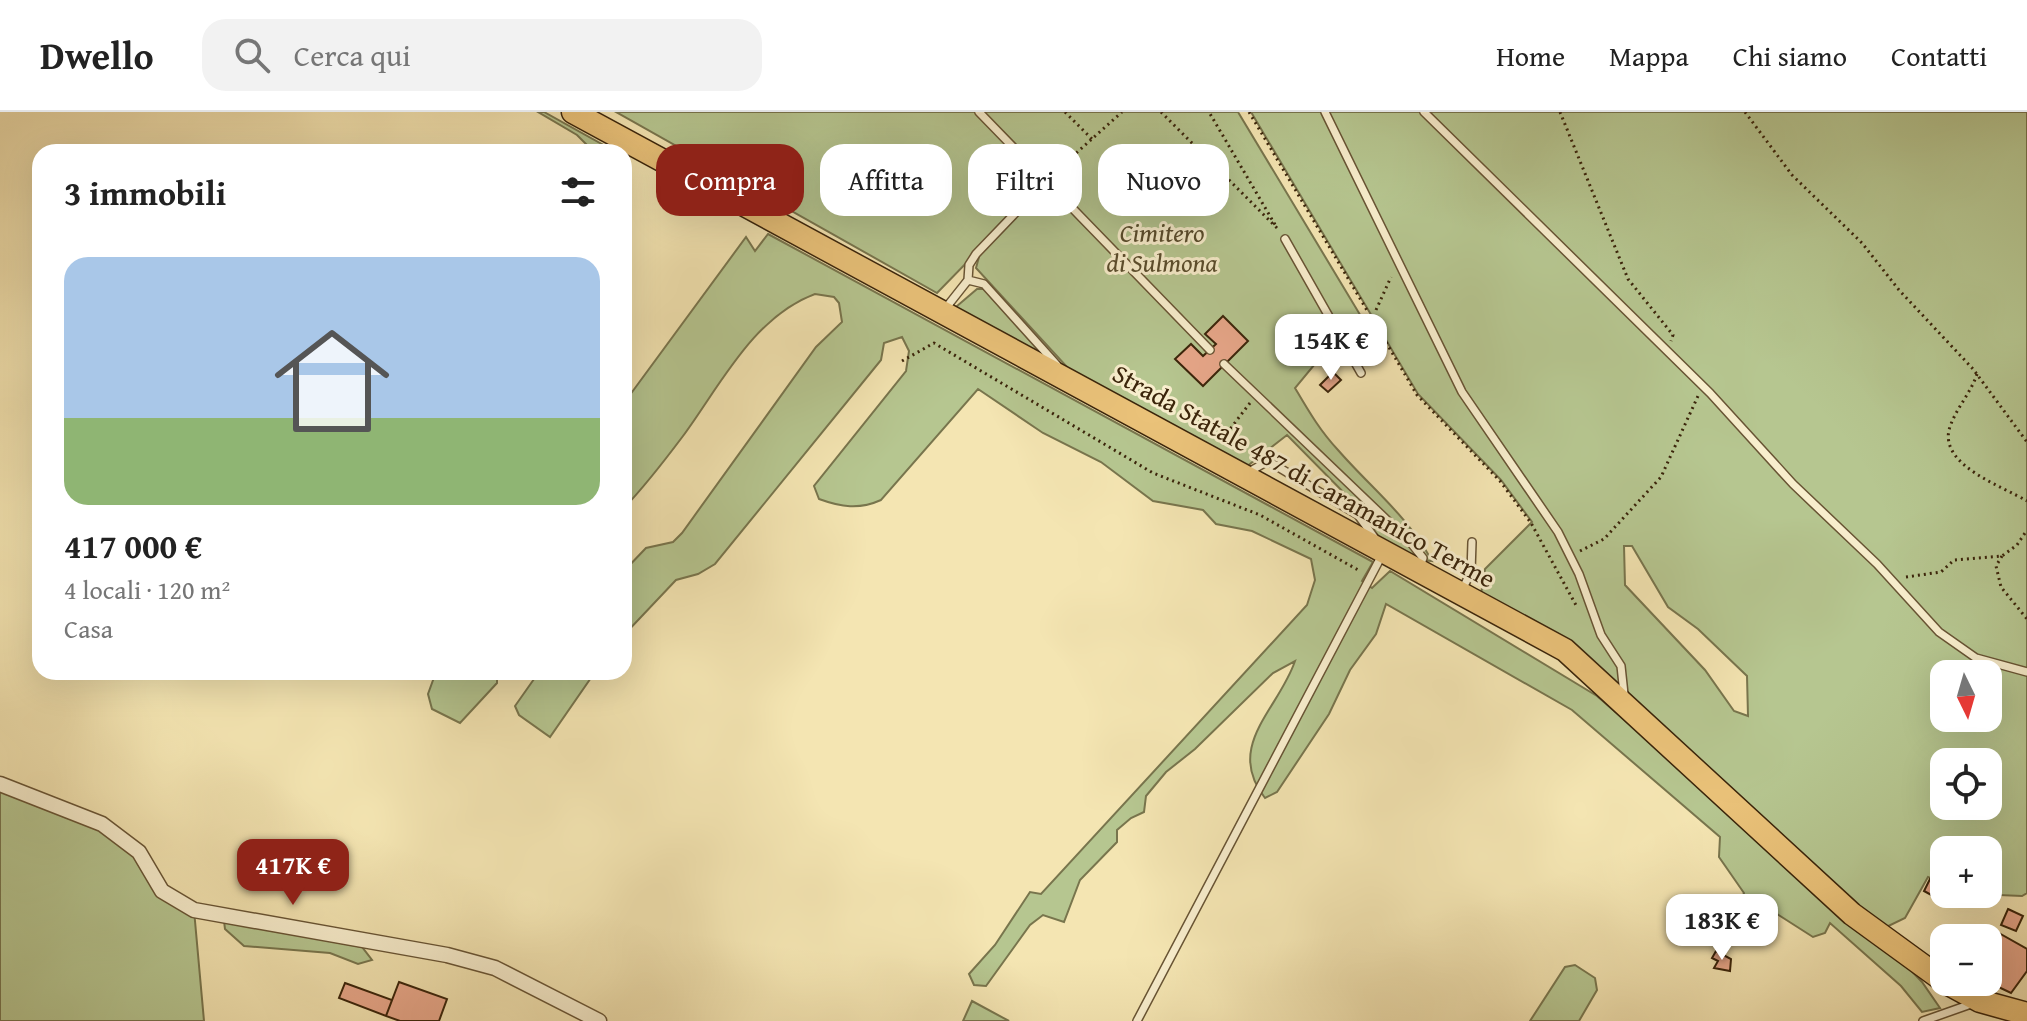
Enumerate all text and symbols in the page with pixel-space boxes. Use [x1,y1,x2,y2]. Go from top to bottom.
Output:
search box [202,19,762,91]
text: Dwello [40,27,154,83]
icon: search [230,33,274,77]
text: Cerca qui [294,33,411,77]
text: Home [1496,35,1565,76]
text: Mappa [1609,35,1689,76]
text: Chi siamo [1733,35,1847,76]
text: Contatti [1891,35,1987,76]
chip: Compra [656,144,804,216]
chip: Affitta [820,144,952,216]
chip: Filtri [968,144,1082,216]
chip: Nuovo [1098,144,1229,216]
text: 3 immobili [64,168,226,217]
icon: filters [556,170,600,214]
park label: Cimitero di Sulmona [1106,213,1218,282]
icon: home [260,309,404,453]
pin: 154K € [1266,314,1396,382]
text: 154K € [1293,320,1369,359]
street label: Strada Statale 487 di Caramanico Terme [1106,354,1503,597]
text: 417 000 € [64,521,202,570]
text: 4 locali · 120 m² [64,570,230,609]
text: Casa [64,609,113,648]
north arrow [1930,660,2002,732]
map controls [1930,660,2002,996]
button: locate [1930,748,2002,820]
button: + [1930,836,2002,908]
pin: 417K € [228,839,358,907]
text: 417K € [255,845,331,884]
pin: 183K € [1657,894,1787,962]
text: 183K € [1684,900,1760,939]
button: − [1930,924,2002,996]

